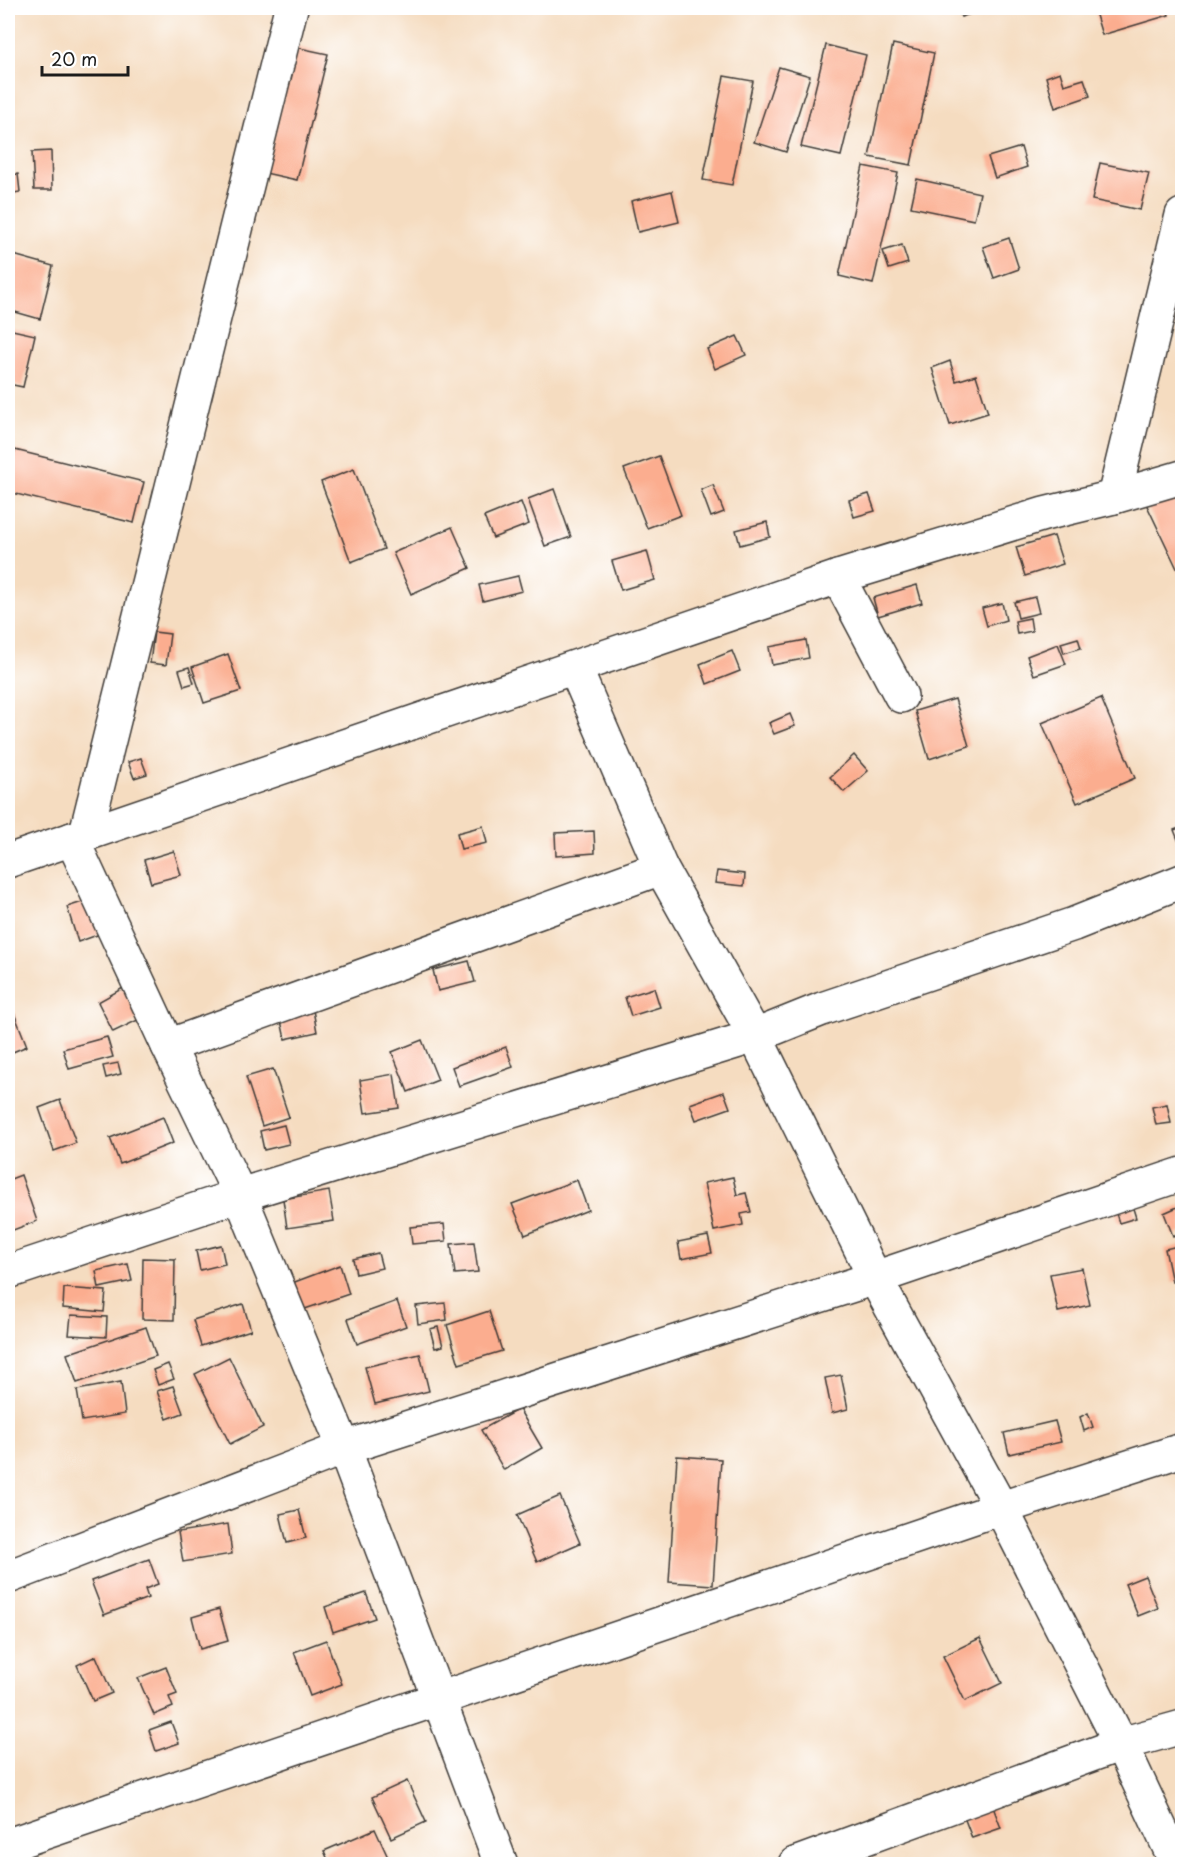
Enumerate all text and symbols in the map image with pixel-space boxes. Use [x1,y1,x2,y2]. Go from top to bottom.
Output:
scale bar [42,39,128,77]
text: 20 m [51,45,97,72]

